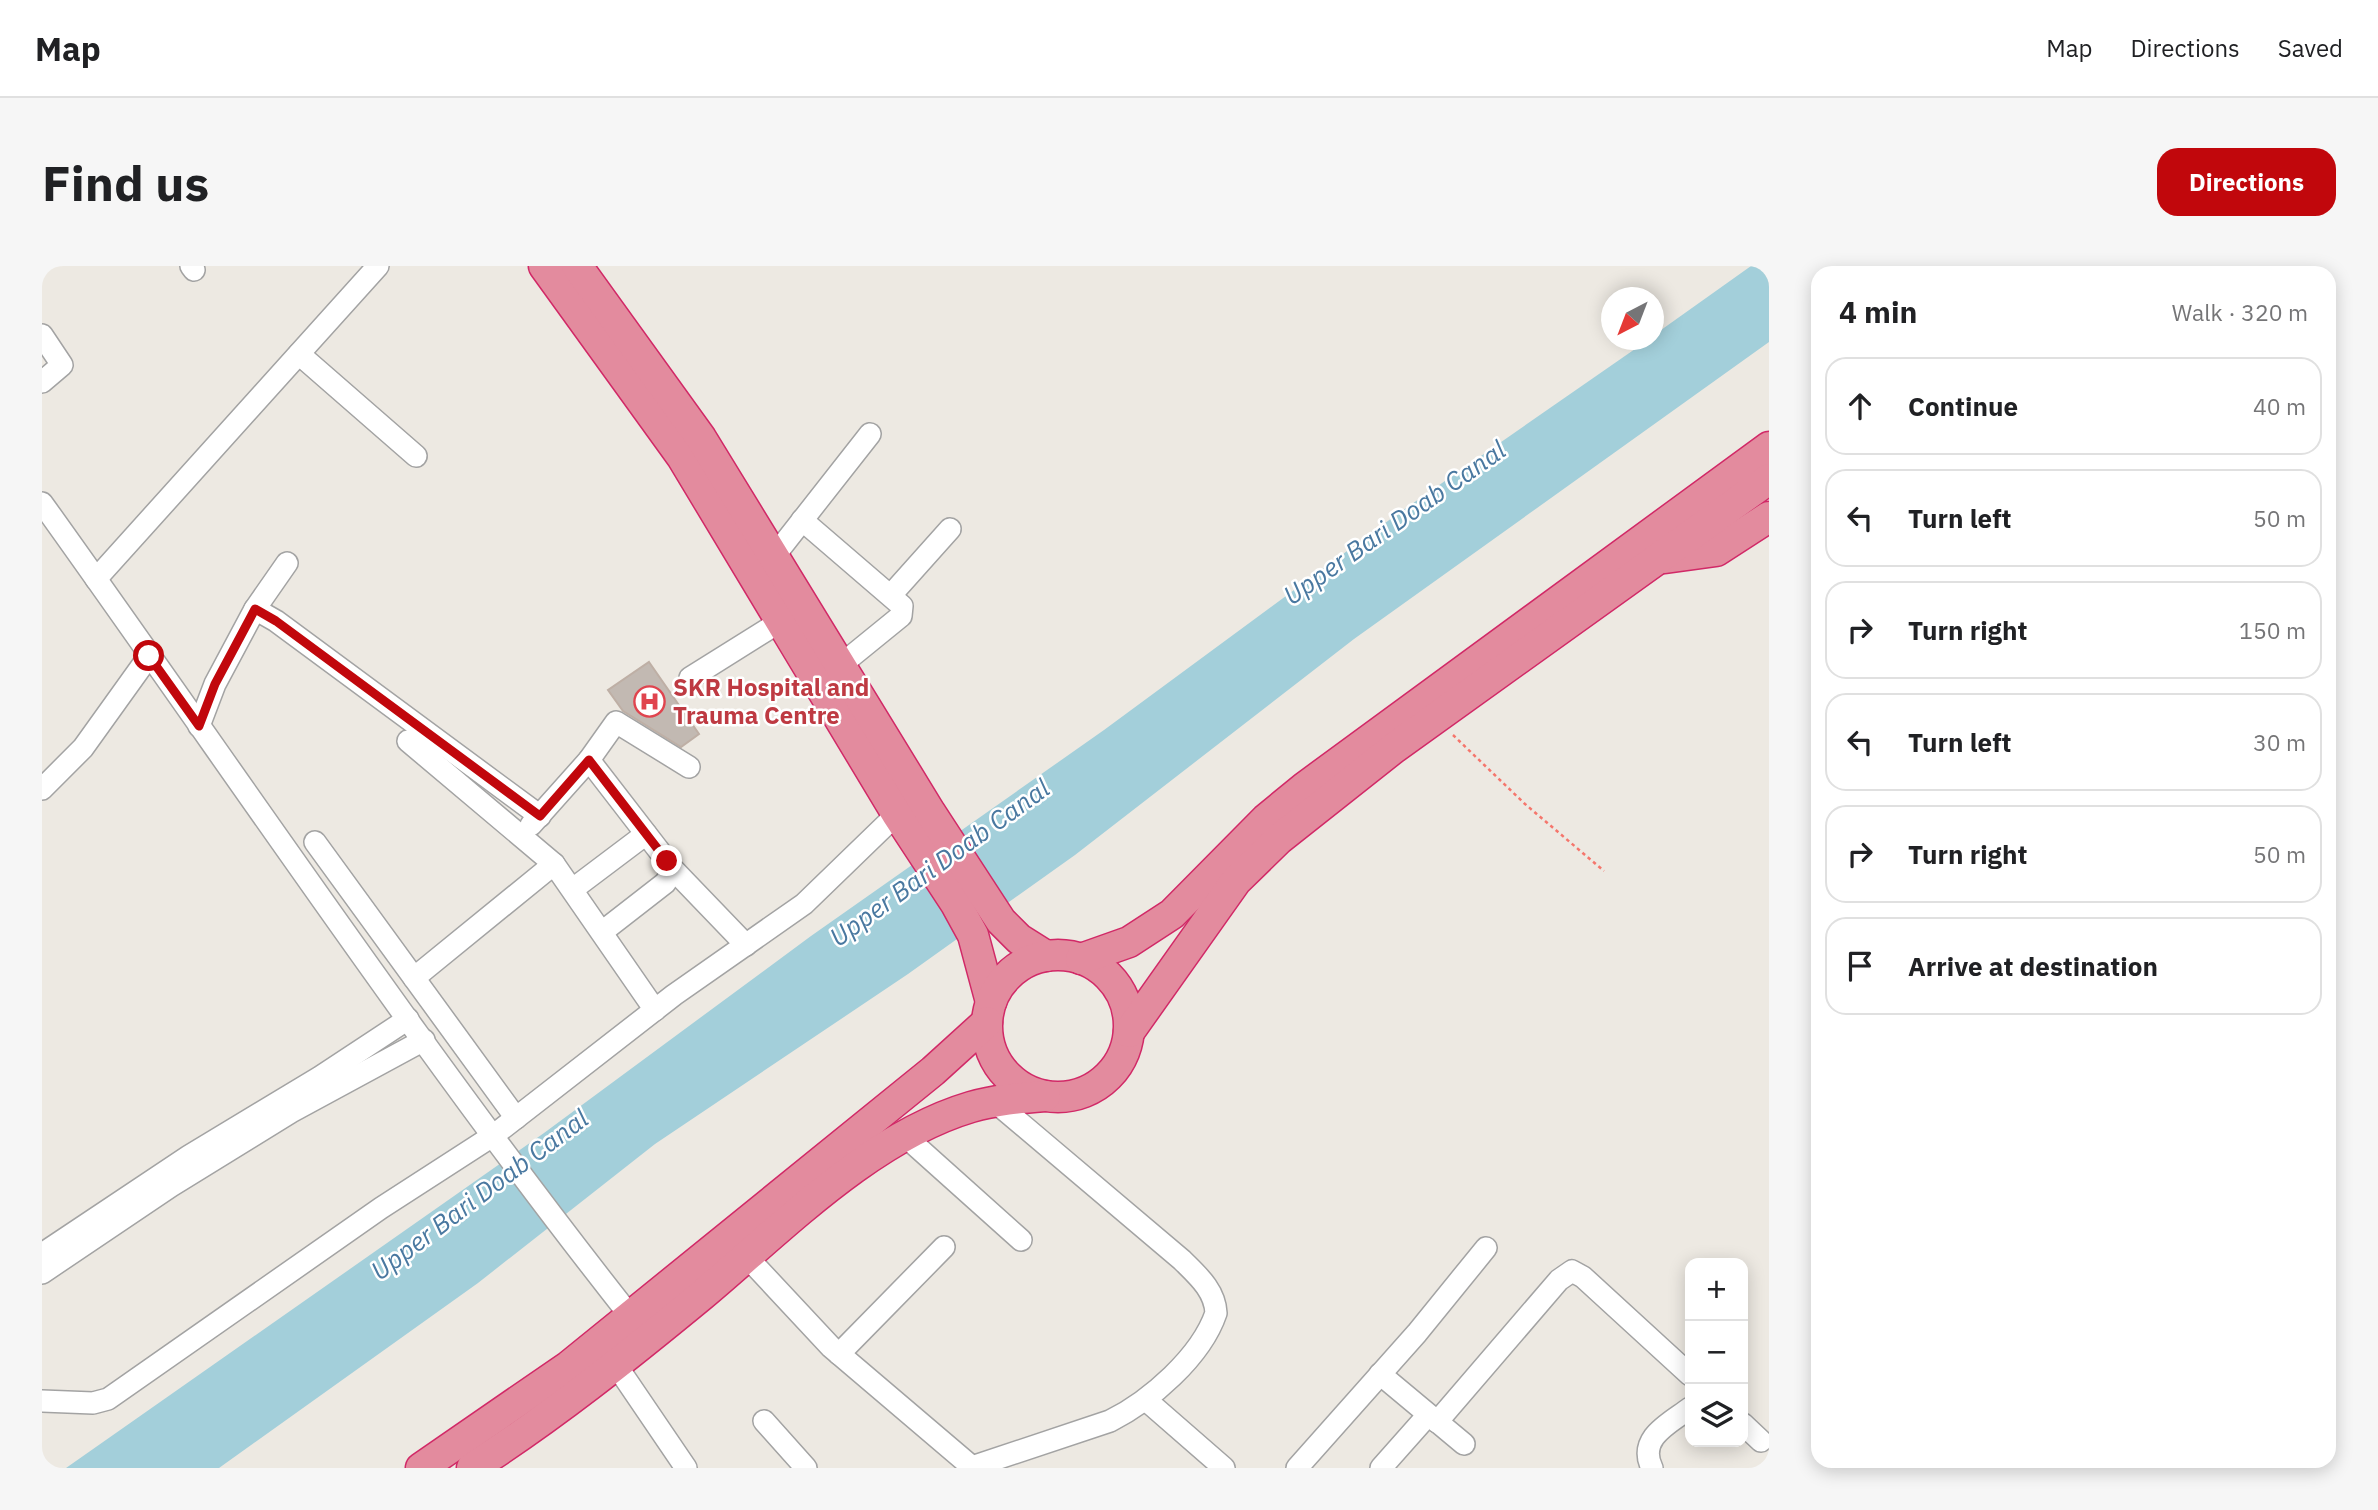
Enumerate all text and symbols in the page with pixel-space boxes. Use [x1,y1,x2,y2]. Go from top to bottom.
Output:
text: Map [35,27,101,70]
text: Map [2046,32,2092,64]
text: Directions [2130,32,2240,64]
text: Saved [2278,32,2343,64]
button: Directions [2157,148,2336,216]
text: Find us [42,151,209,214]
north arrow [1601,287,1664,350]
text: 4 min [1839,292,1917,331]
text: Walk · 320 m [2172,297,2308,327]
icon: ahead [1841,387,1879,425]
text: Continue [1908,389,2018,423]
text: 40 m [2253,391,2306,421]
water label: Upper Bari Doab Canal [1276,432,1512,612]
icon: left [1841,499,1879,537]
text: Turn left [1908,501,2011,535]
text: 50 m [2253,503,2306,533]
icon: right [1841,611,1879,649]
text: Turn right [1908,613,2027,647]
text: 150 m [2239,615,2306,645]
route start [133,640,164,671]
place label: SKR Hospital and Trauma Centre [673,671,869,731]
hospital icon: SKR Hospital and Trauma Centre [633,684,667,718]
icon: left [1841,723,1879,761]
text: Turn left [1908,725,2011,759]
text: 30 m [2253,727,2306,757]
water label: Upper Bari Doab Canal [822,771,1056,953]
icon: right [1841,835,1879,873]
text: Turn right [1908,837,2027,871]
text: 50 m [2253,839,2306,869]
route end [651,845,682,876]
icon: arrive [1841,947,1879,985]
text: Arrive at destination [1908,949,2158,983]
water label: Upper Bari Doab Canal [363,1101,595,1287]
map controls [1685,1258,1748,1447]
button: + [1685,1258,1748,1321]
button: − [1685,1321,1748,1384]
button: layers [1685,1384,1748,1447]

